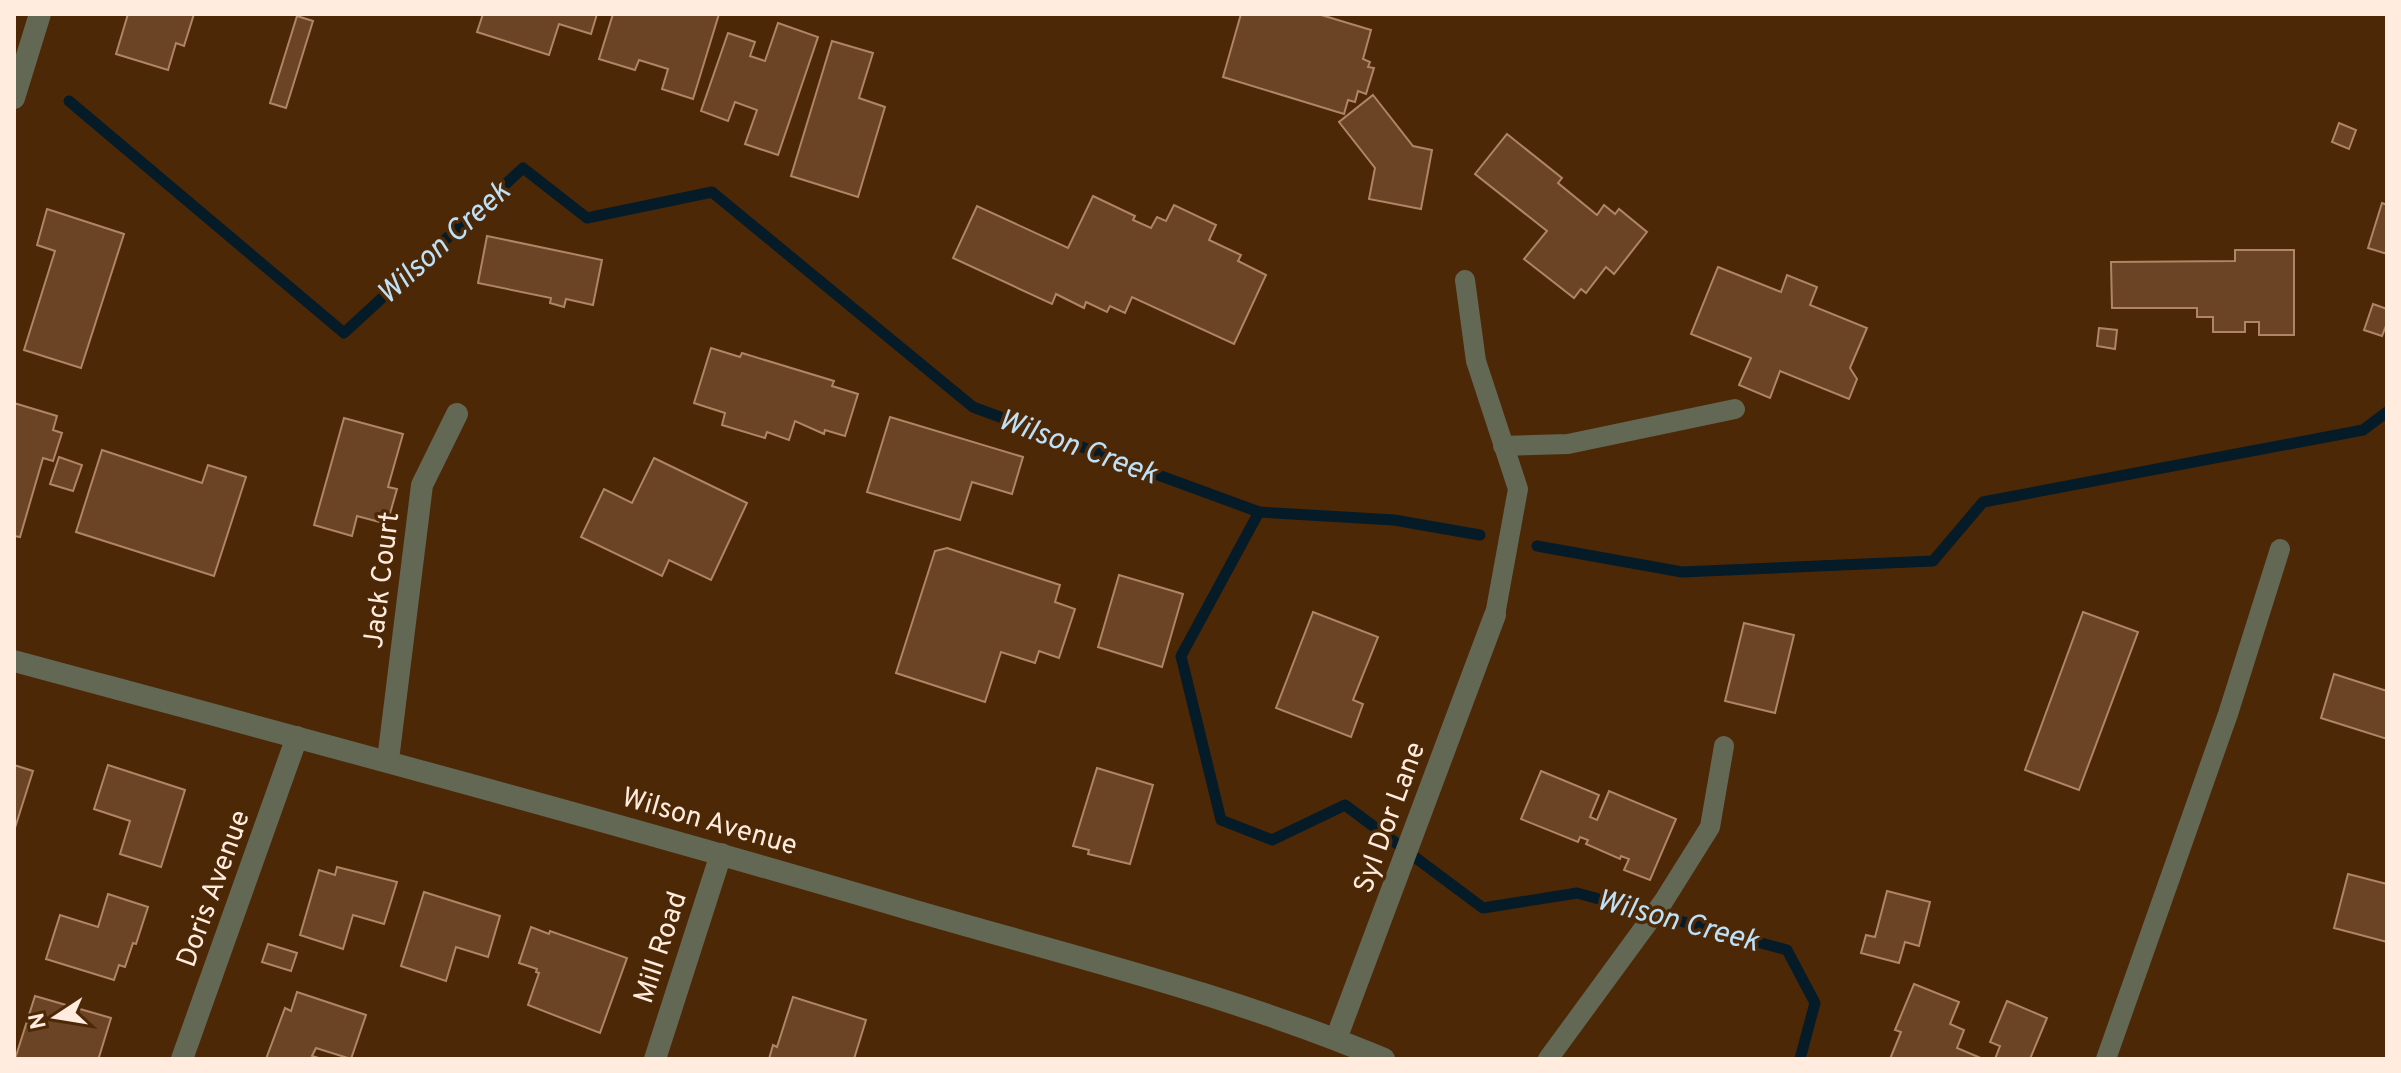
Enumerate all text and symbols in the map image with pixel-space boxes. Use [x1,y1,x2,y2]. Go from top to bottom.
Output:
water label: Wilson Creek [370,174,520,313]
water label: Wilson Creek [993,402,1163,495]
street label: Jack Court [357,510,409,651]
street label: Syl Dor Lane [1347,737,1435,899]
street label: Wilson Avenue [617,781,801,865]
street label: Doris Avenue [170,806,260,972]
water label: Wilson Creek [1592,883,1763,962]
street label: Mill Road [627,887,697,1009]
north arrow [16,977,96,1057]
text: N [24,1010,54,1031]

